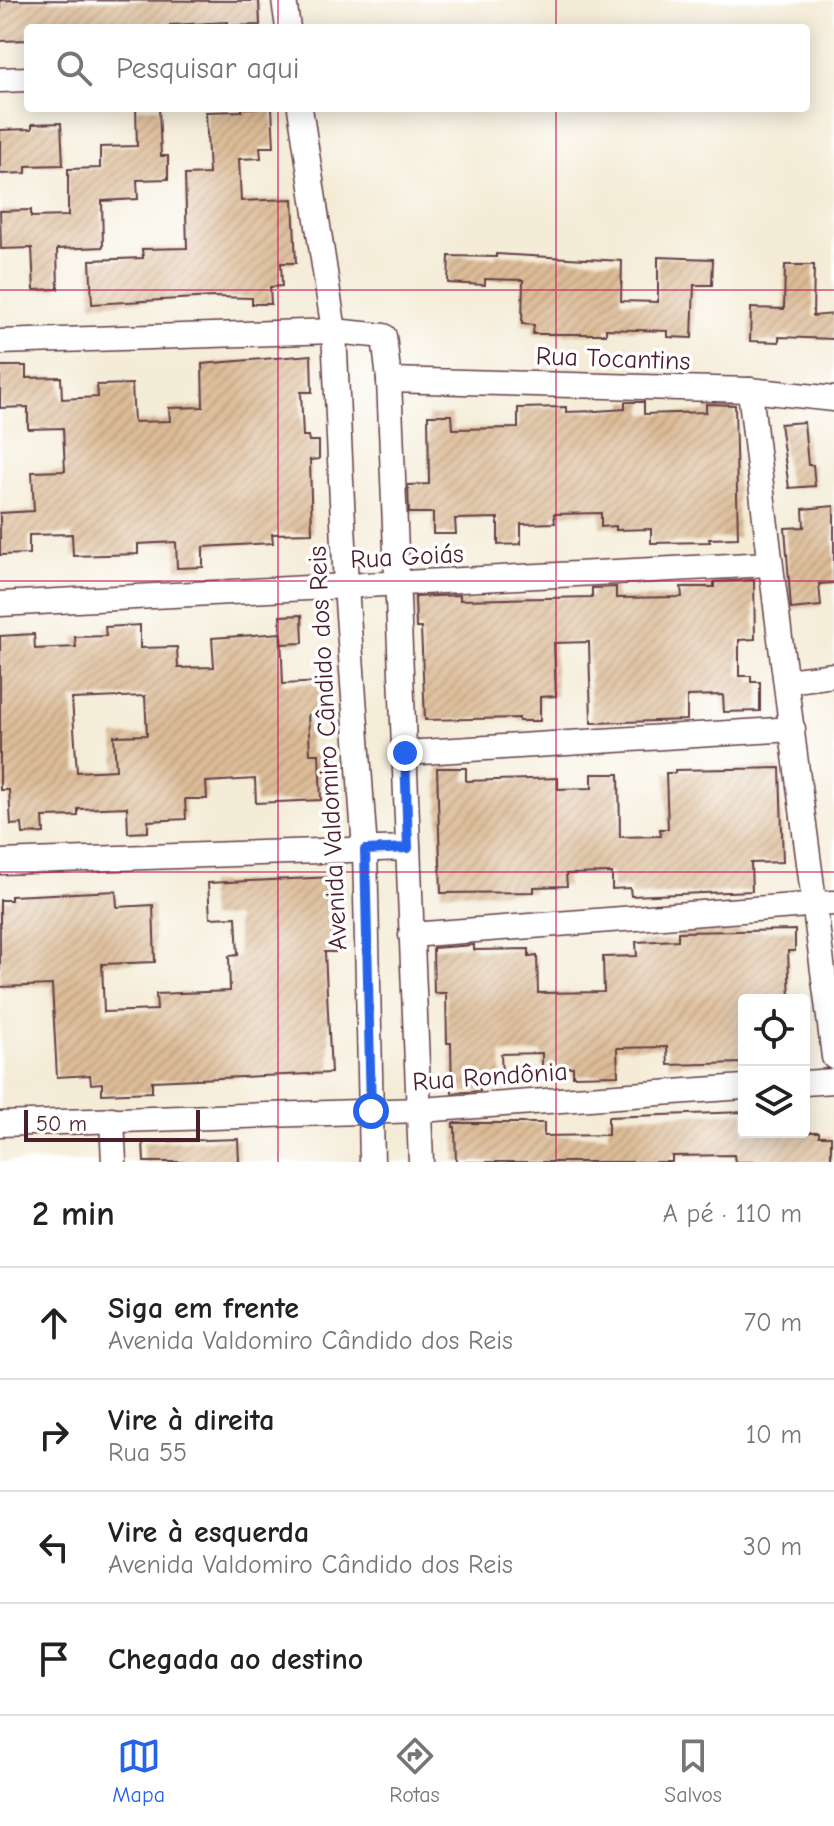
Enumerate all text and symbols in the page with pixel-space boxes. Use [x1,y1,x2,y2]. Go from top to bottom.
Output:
search box [24,24,810,112]
icon: search [52,46,96,90]
text: Pesquisar aqui [116,51,299,86]
street label: Rua Tocantins [535,341,691,377]
street label: Rua Goiás [350,539,464,575]
street label: Avenida Valdomiro Cândido dos Reis [302,545,354,951]
route end [387,735,423,771]
map controls [738,994,810,1138]
button: locate [738,994,810,1066]
street label: Rua Rondônia [411,1057,569,1097]
button: layers [738,1066,810,1138]
route start [353,1093,389,1129]
scale bar [24,1106,200,1142]
text: 50 m [36,1111,87,1137]
text: 2 min [32,1194,115,1234]
text: A pé · 110 m [663,1199,802,1229]
text: Siga em frente [108,1291,299,1326]
icon: ahead [32,1301,76,1345]
text: 70 m [744,1308,802,1338]
text: Avenida Valdomiro Cândido dos Reis [108,1326,513,1356]
text: Vire à direita [108,1403,274,1438]
icon: right [32,1413,76,1457]
text: 10 m [746,1420,802,1450]
text: Rua 55 [108,1438,187,1468]
text: Vire à esquerda [108,1515,309,1550]
icon: left [32,1525,76,1569]
text: 30 m [743,1532,802,1562]
text: Avenida Valdomiro Cândido dos Reis [108,1550,513,1580]
icon: arrive [32,1637,76,1681]
text: Chegada ao destino [108,1642,363,1677]
tab: Mapa [112,1734,165,1808]
tab: Rotas [389,1734,440,1808]
tab: Salvos [664,1734,722,1808]

